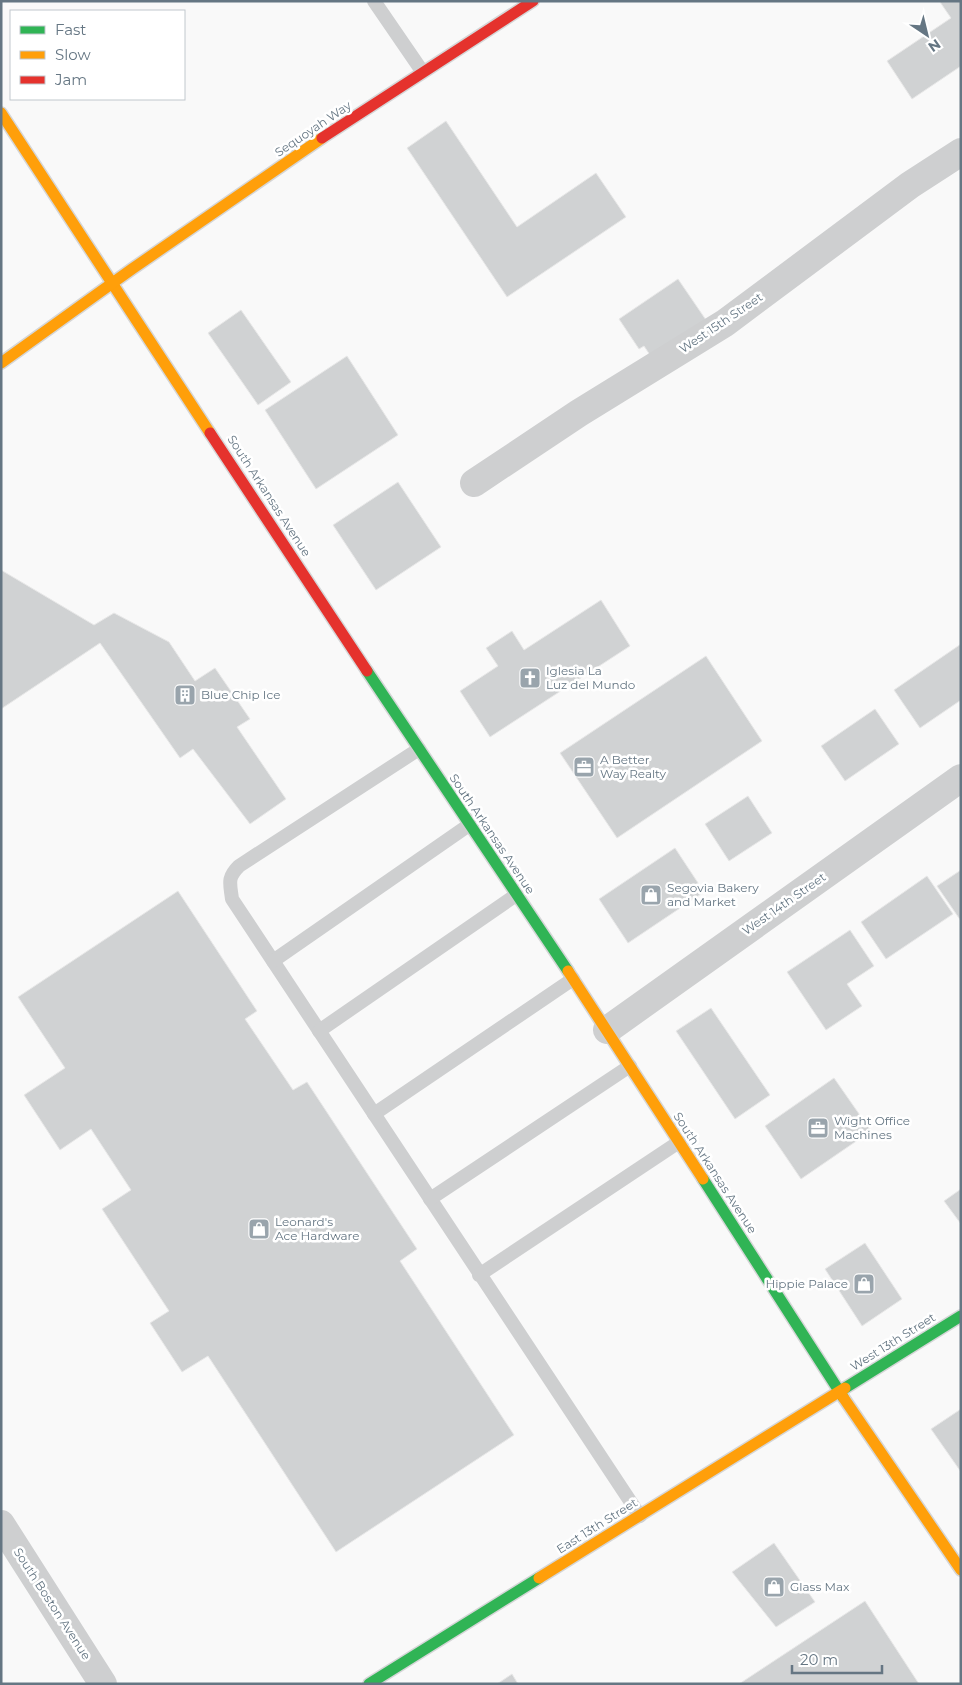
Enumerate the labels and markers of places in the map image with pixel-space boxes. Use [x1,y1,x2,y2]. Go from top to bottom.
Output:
place label: Iglesia La Luz del Mundo [546,663,635,692]
church icon: Iglesia La Luz del Mundo [518,666,542,690]
building icon: Blue Chip Ice [173,683,197,707]
place label: Blue Chip Ice [201,687,280,702]
place label: A Better Way Realty [600,752,667,781]
office icon: A Better Way Realty [572,755,596,779]
place label: Segovia Bakery and Market [667,880,759,909]
shop icon: Segovia Bakery and Market [639,883,663,907]
place label: Wight Office Machines [834,1113,910,1142]
office icon: Wight Office Machines [806,1116,830,1140]
place label: Leonard's Ace Hardware [275,1214,360,1243]
shop icon: Leonard's Ace Hardware [247,1217,271,1241]
shop icon: Hippie Palace [852,1272,876,1296]
place label: Hippie Palace [765,1276,848,1291]
shop icon: Glass Max [762,1575,786,1599]
place label: Glass Max [790,1579,850,1594]

